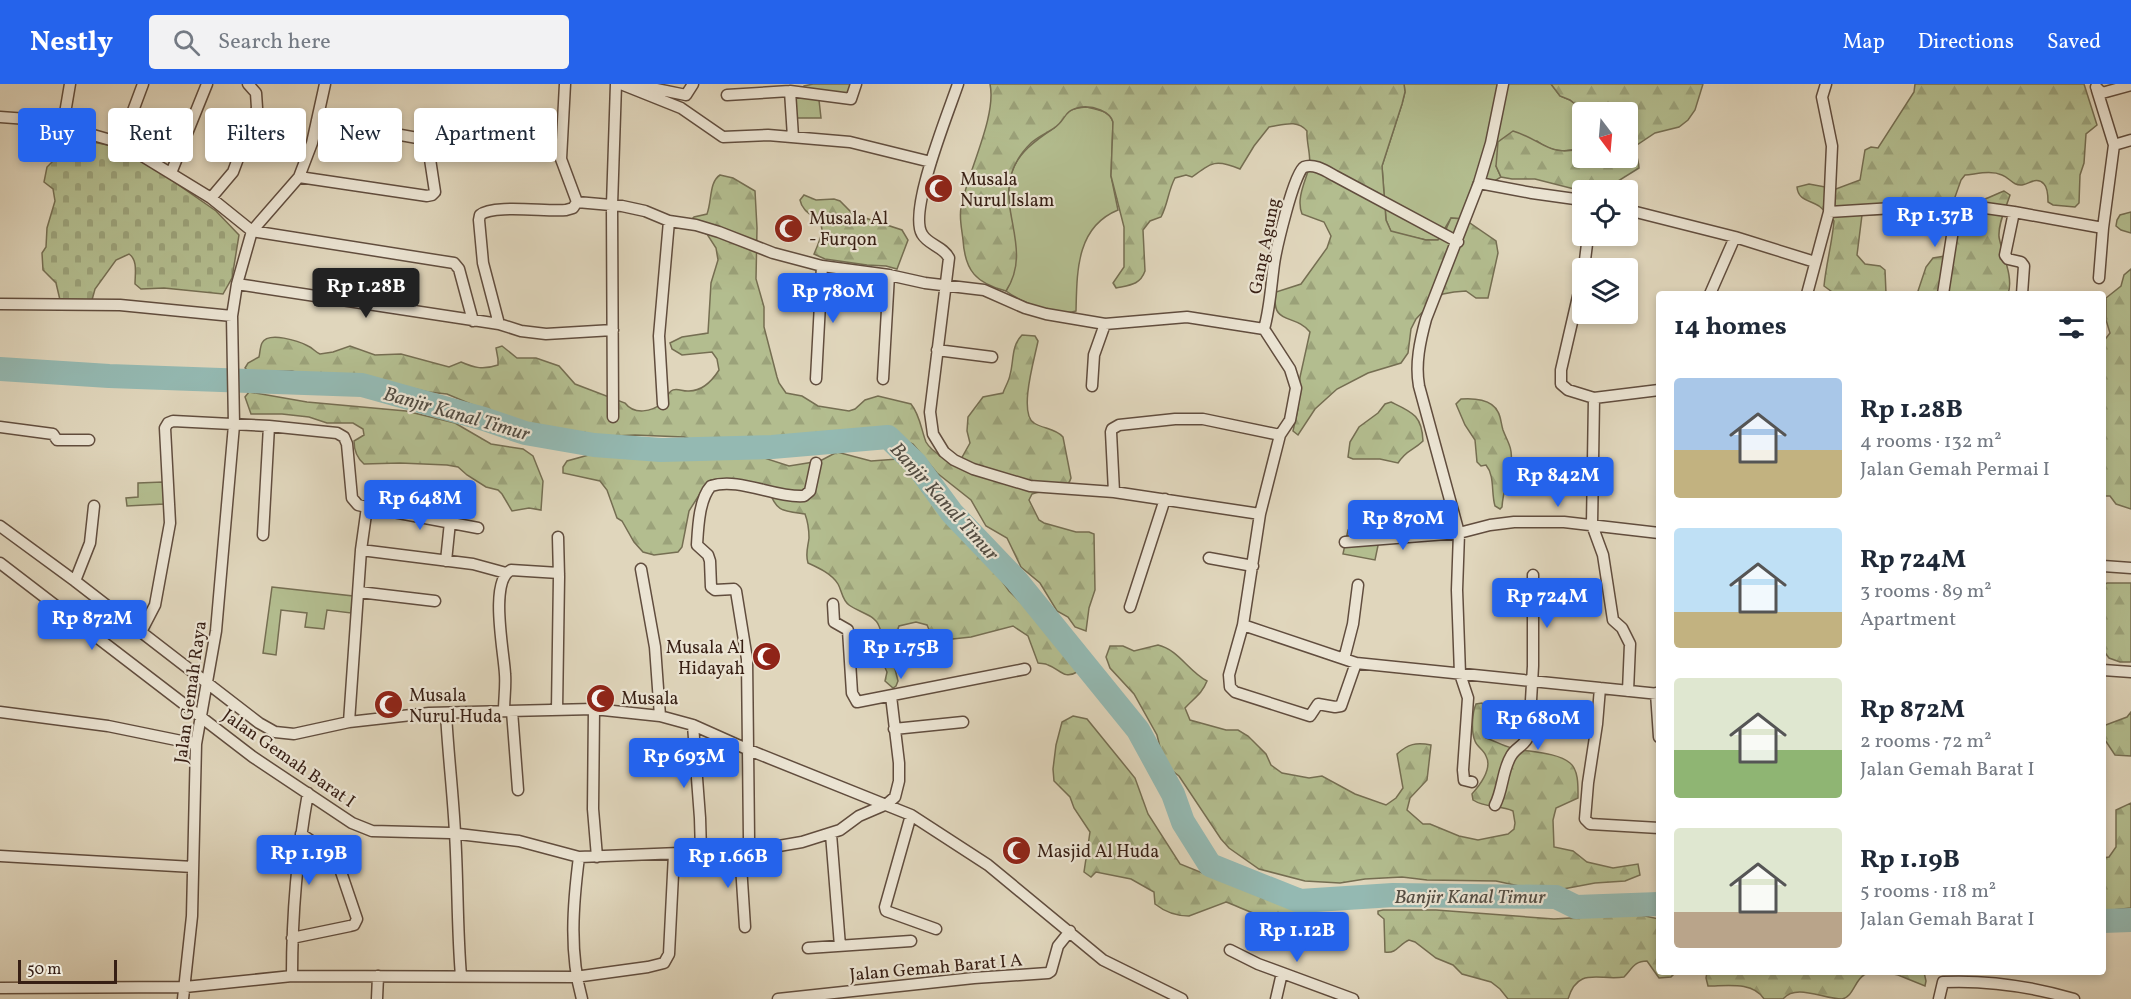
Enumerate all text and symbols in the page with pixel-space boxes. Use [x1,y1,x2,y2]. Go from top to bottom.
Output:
search box [149,15,569,69]
text: Nestly [30,23,113,62]
icon: search [170,26,203,59]
text: Search here [218,27,331,58]
text: Map [1843,28,1885,57]
text: Directions [1918,28,2014,57]
text: Saved [2047,28,2101,57]
north arrow [1572,102,1638,168]
map controls [1572,102,1638,324]
chip: Buy [18,108,96,162]
chip: Rent [108,108,193,162]
chip: Filters [205,108,306,162]
chip: New [318,108,402,162]
chip: Apartment [414,108,557,162]
place label: Musala Nurul Islam [960,168,1055,214]
mosque icon: Musala Nurul Islam [923,173,955,205]
button: locate [1572,180,1638,246]
street label: Gang Agung [1244,196,1287,297]
pin: Rp 1.37B [1873,197,1997,248]
text: Rp 1.37B [1896,202,1974,230]
place label: Musala Al - Furqon [809,207,888,253]
mosque icon: Musala Al - Furqon [772,212,804,244]
button: layers [1572,258,1638,324]
pin: Rp 1.28B [304,268,428,319]
text: Rp 1.28B [326,273,406,301]
pin: Rp 780M [778,273,888,324]
text: Rp 780M [792,278,874,306]
text: 14 homes [1674,309,1787,345]
icon: filters [2055,311,2088,344]
water label: Banjir Kanal Timur [380,381,534,449]
text: Rp 1.28B [1860,392,1963,428]
icon: home [1722,402,1794,474]
text: 4 rooms · 132 m² [1860,428,2002,456]
water label: Banjir Kanal Timur [882,437,1005,568]
text: Jalan Gemah Permai I [1860,456,2050,484]
pin: Rp 842M [1503,457,1613,508]
text: Rp 842M [1517,462,1599,490]
pin: Rp 648M [365,480,475,531]
text: Rp 648M [378,485,462,513]
pin: Rp 870M [1348,500,1458,551]
text: Rp 870M [1362,505,1444,533]
text: Rp 724M [1860,542,1966,578]
icon: home [1722,552,1794,624]
pin: Rp 724M [1492,578,1602,629]
text: 3 rooms · 89 m² [1860,578,1992,606]
text: Rp 724M [1506,583,1588,611]
pin: Rp 872M [37,600,147,651]
text: Rp 872M [52,605,132,633]
text: Apartment [1860,606,1956,634]
street label: Jalan Gemah Raya [169,619,214,765]
pin: Rp 1.75B [839,629,963,680]
text: Rp 1.75B [863,634,939,662]
place label: Musala Al Hidayah [666,636,745,682]
mosque icon: Musala Al Hidayah [750,641,782,673]
mosque icon: Musala [584,682,616,714]
place label: Musala Nurul Huda [409,684,502,730]
place label: Musala [621,687,679,712]
mosque icon: Musala Nurul Huda [372,689,404,721]
text: Rp 872M [1860,692,1965,728]
pin: Rp 680M [1483,700,1593,751]
icon: home [1722,702,1794,774]
street label: Jalan Gemah Barat I [217,704,360,815]
text: Rp 680M [1496,705,1580,733]
text: 2 rooms · 72 m² [1860,728,1992,756]
pin: Rp 693M [629,738,739,789]
text: Rp 693M [643,743,725,771]
text: Jalan Gemah Barat I [1860,756,2035,784]
pin: Rp 1.19B [247,835,371,886]
mosque icon: Masjid Al Huda [1000,835,1032,867]
pin: Rp 1.66B [666,838,790,889]
text: Rp 1.19B [271,840,347,868]
place label: Masjid Al Huda [1037,840,1159,865]
text: Rp 1.19B [1860,842,1960,878]
text: Rp 1.66B [688,843,768,871]
icon: home [1722,852,1794,924]
text: 5 rooms · 118 m² [1860,878,1996,906]
water label: Banjir Kanal Timur [1394,884,1546,912]
text: Jalan Gemah Barat I [1860,906,2035,934]
pin: Rp 1.12B [1235,912,1359,963]
text: Rp 1.12B [1259,917,1335,945]
street label: Jalan Gemah Barat I A [849,948,1024,989]
scale bar [18,957,117,984]
text: 50 m [27,959,61,981]

